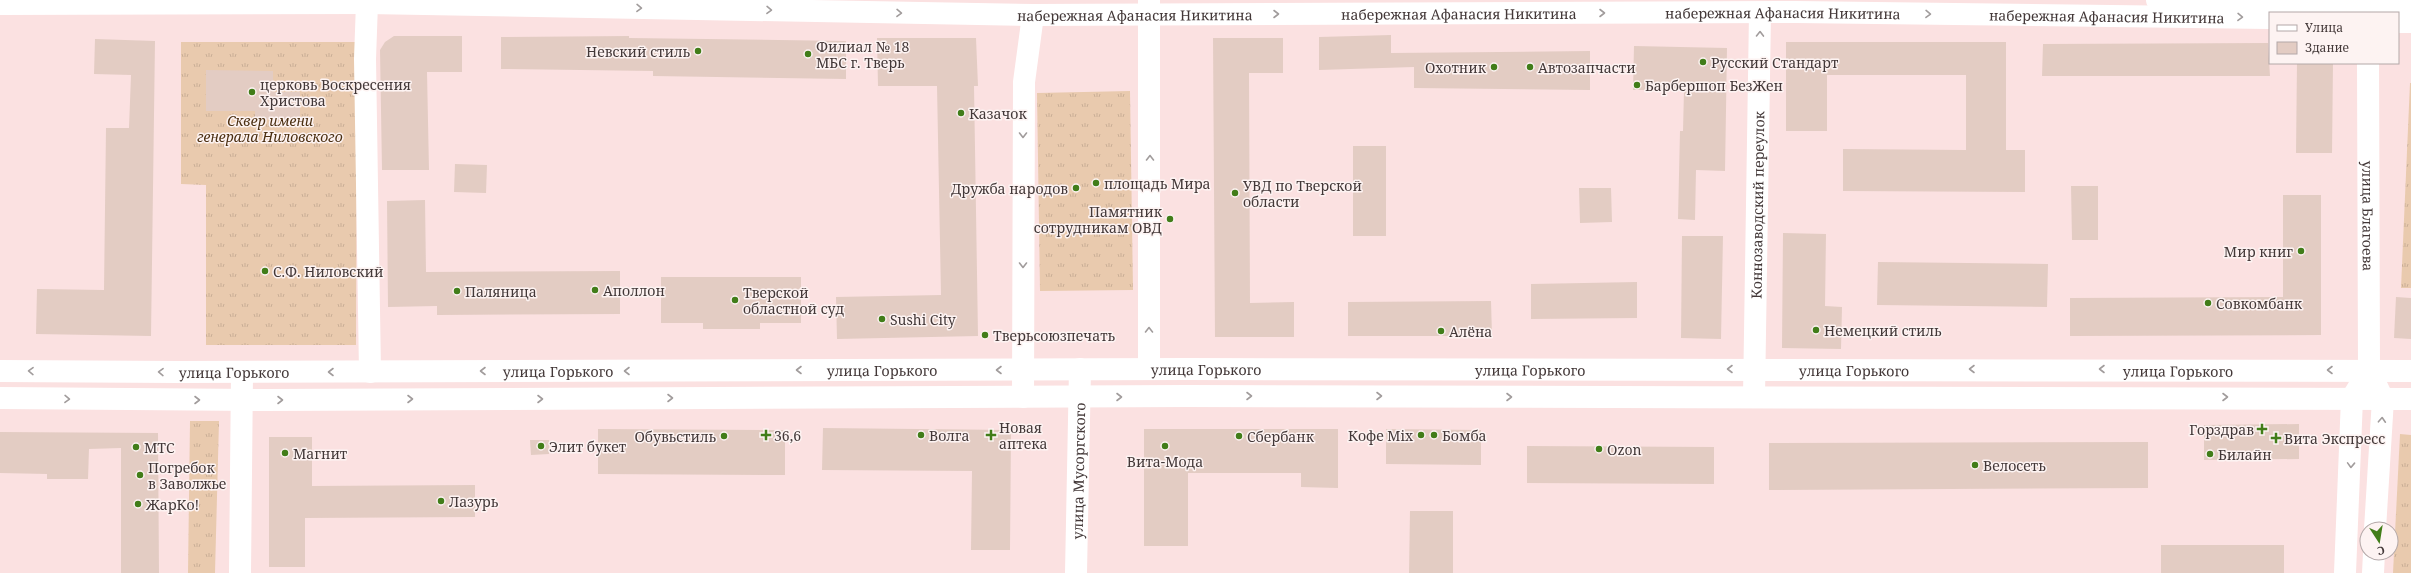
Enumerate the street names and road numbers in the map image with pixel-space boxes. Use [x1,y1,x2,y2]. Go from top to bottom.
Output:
street label: набережная Афанасия Никитина [1665,2,1901,23]
street label: набережная Афанасия Никитина [1341,3,1577,23]
street label: набережная Афанасия Никитина [1017,5,1253,25]
street label: набережная Афанасия Никитина [1989,5,2225,27]
street label: Коннозаводский переулок [1746,110,1768,299]
street label: улица Благоева [2359,161,2378,271]
street label: улица Горького [1151,359,1261,379]
street label: улица Горького [827,360,937,380]
street label: улица Горького [1475,360,1585,379]
street label: улица Горького [1799,360,1909,380]
street label: улица Горького [503,361,613,381]
street label: улица Горького [2123,361,2233,380]
street label: улица Горького [179,362,289,381]
street label: улица Мусоргского [1067,402,1089,540]

